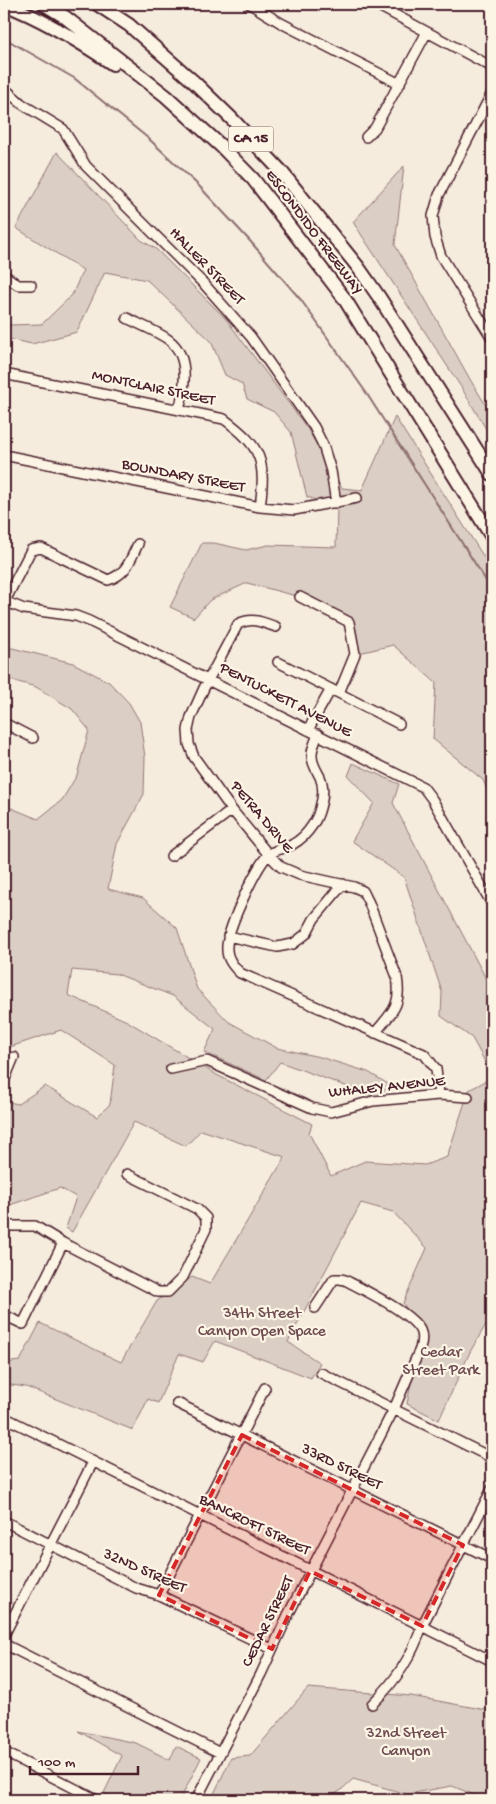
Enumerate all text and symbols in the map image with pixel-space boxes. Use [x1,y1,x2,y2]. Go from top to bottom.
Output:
road number: CA 15 [228,126,274,152]
street label: ESCONDIDO FREEWAY [260,167,366,299]
street label: HALLER STREET [164,224,248,310]
street label: MONTCLAIR STREET [90,367,217,412]
street label: BOUNDARY STREET [119,456,247,498]
street label: PENTUCKETT AVENUE [215,659,355,743]
street label: PETRA DRIVE [225,777,297,859]
street label: WHALEY AVENUE [328,1072,447,1104]
park label: 34th Street Canyon Open Space [198,1305,327,1342]
park label: Cedar Street Park [403,1344,481,1381]
street label: 33RD STREET [297,1440,385,1496]
street label: BANCROFT STREET [195,1491,313,1561]
street label: 32ND STREET [99,1545,189,1599]
street label: CEDAR STREET [239,1573,300,1671]
park label: 32nd Street Canyon [365,1725,447,1762]
scale bar [30,1744,138,1776]
text: 100 m [37,1754,76,1772]

